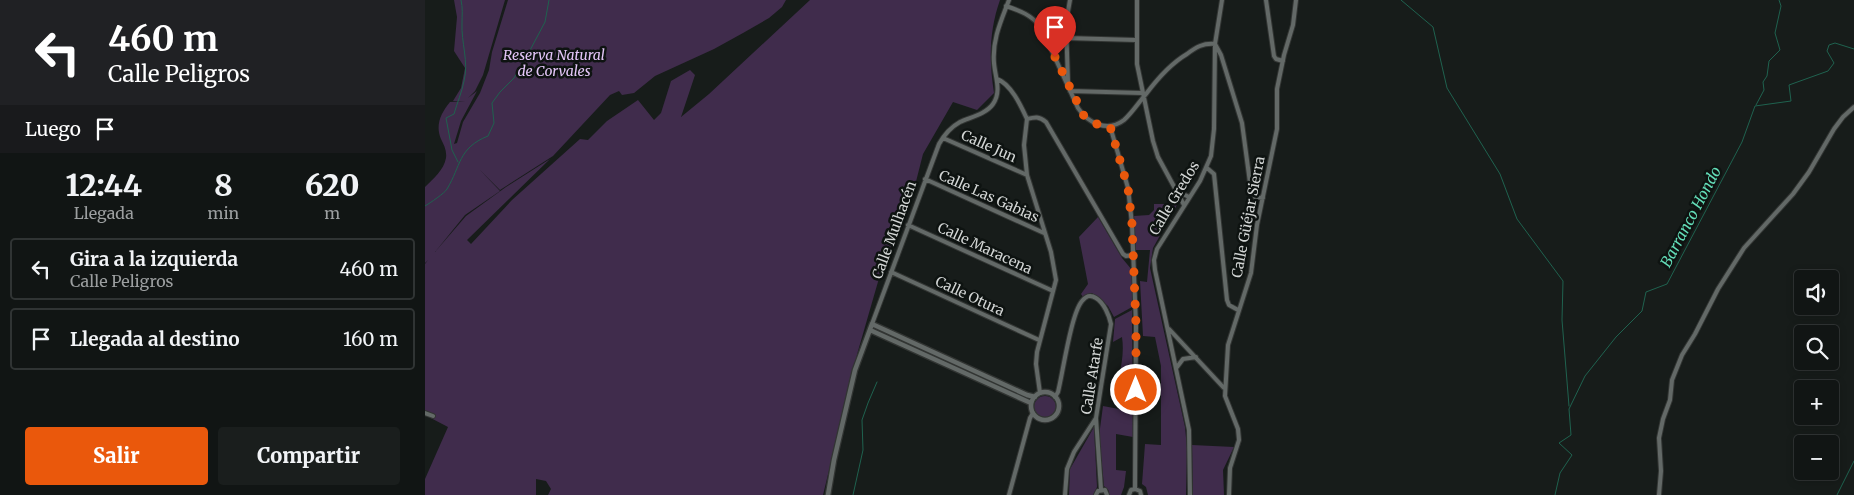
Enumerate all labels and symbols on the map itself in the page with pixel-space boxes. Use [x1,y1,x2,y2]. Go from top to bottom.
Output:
pin [1034,6,1076,57]
park label: Reserva Natural de Corvales [503,46,605,80]
street label: Calle Jun [958,126,1020,166]
street label: Calle Güéjar Sierra [1227,154,1269,279]
street label: Calle Gredos [1145,158,1203,238]
water label: Barranco Hondo [1656,163,1725,270]
street label: Calle Las Gabias [936,166,1042,226]
street label: Calle Mulhacén [868,179,920,281]
street label: Calle Maracena [935,218,1036,278]
street label: Calle Otura [933,272,1008,320]
street label: Calle Atarfe [1077,336,1107,416]
position arrow [1109,363,1161,415]

